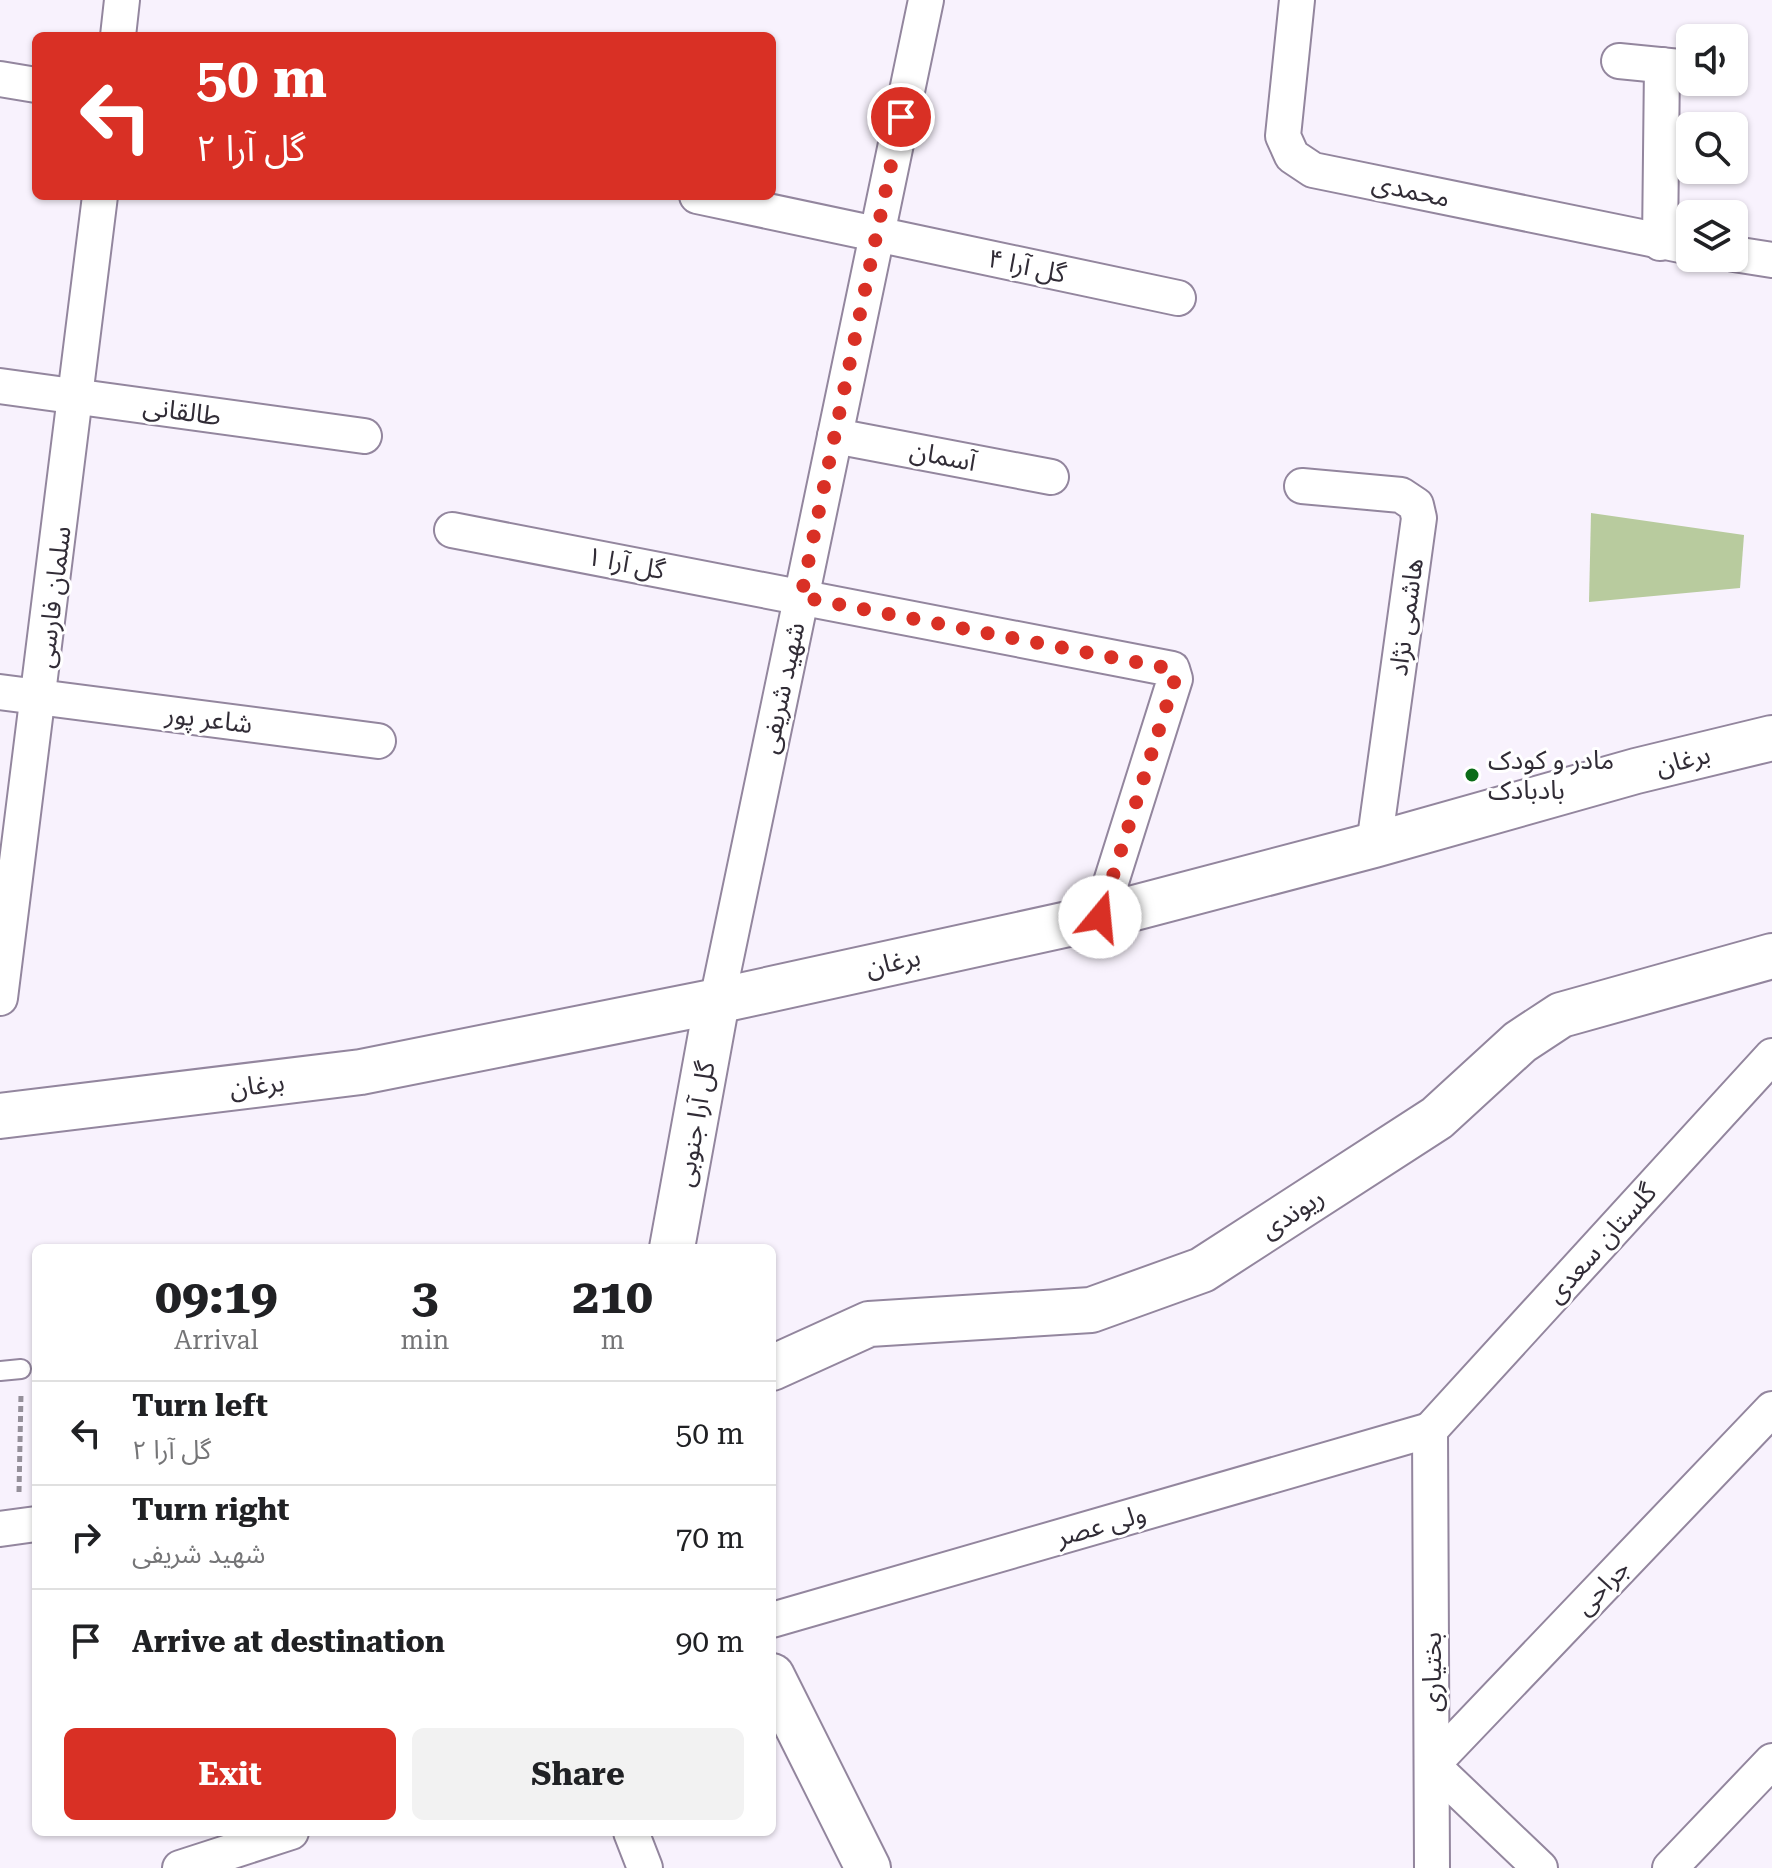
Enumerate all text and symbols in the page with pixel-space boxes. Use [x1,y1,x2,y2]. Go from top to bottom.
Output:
map controls [1676,24,1748,272]
button: sound [1676,24,1748,96]
text: 50 m [196,45,327,111]
icon: left [64,64,168,168]
pin [867,83,935,151]
icon: arrive [879,95,923,139]
button: search [1676,112,1748,184]
text: گل آرا ۲ [196,128,305,170]
street label: محمدی [1369,167,1453,213]
button: layers [1676,200,1748,272]
street label: گل آرا ۴ [985,243,1069,289]
street label: طالقانی [141,391,223,431]
street label: آسمان [907,435,980,477]
street label: سلمان فارسی [29,524,77,670]
street label: گل آرا ۱ [584,541,668,585]
street label: هاشمی نژاد [1383,556,1429,678]
street label: شهید شریفی [753,620,811,756]
street label: شاعر پور [162,699,254,741]
street label: برغان [1653,739,1713,781]
place label: مادر و کودک بادبادک [1488,745,1614,805]
marker: مادر و کودک بادبادک [1463,766,1481,784]
position arrow [1058,875,1142,959]
street label: برغان [863,942,923,982]
street label: گل آرا جنوبی [669,1059,721,1189]
street label: برغان [228,1067,286,1103]
street label: گلستان سعدی [1540,1177,1662,1309]
street label: ریوندی [1255,1182,1329,1244]
text: 09:19 [155,1269,278,1325]
text: 3 [411,1269,438,1325]
text: 210 [572,1269,653,1325]
text: Arrival [174,1325,259,1355]
text: min [401,1325,449,1355]
text: m [601,1325,625,1355]
text: Turn left [132,1388,268,1423]
icon: left [64,1411,108,1455]
text: 50 m [675,1416,744,1451]
text: گل آرا ۲ [132,1435,211,1465]
text: Turn right [132,1492,289,1527]
street label: ولی عصر [1052,1498,1149,1552]
icon: right [64,1515,108,1559]
text: 70 m [675,1520,744,1555]
text: شهید شریفی [132,1539,265,1569]
street label: جراحی [1568,1553,1636,1621]
icon: arrive [64,1619,108,1663]
text: Arrive at destination [132,1624,445,1659]
text: 90 m [675,1624,744,1659]
street label: بختیاری [1417,1632,1447,1712]
button: Exit [64,1728,396,1820]
button: Share [412,1728,744,1820]

